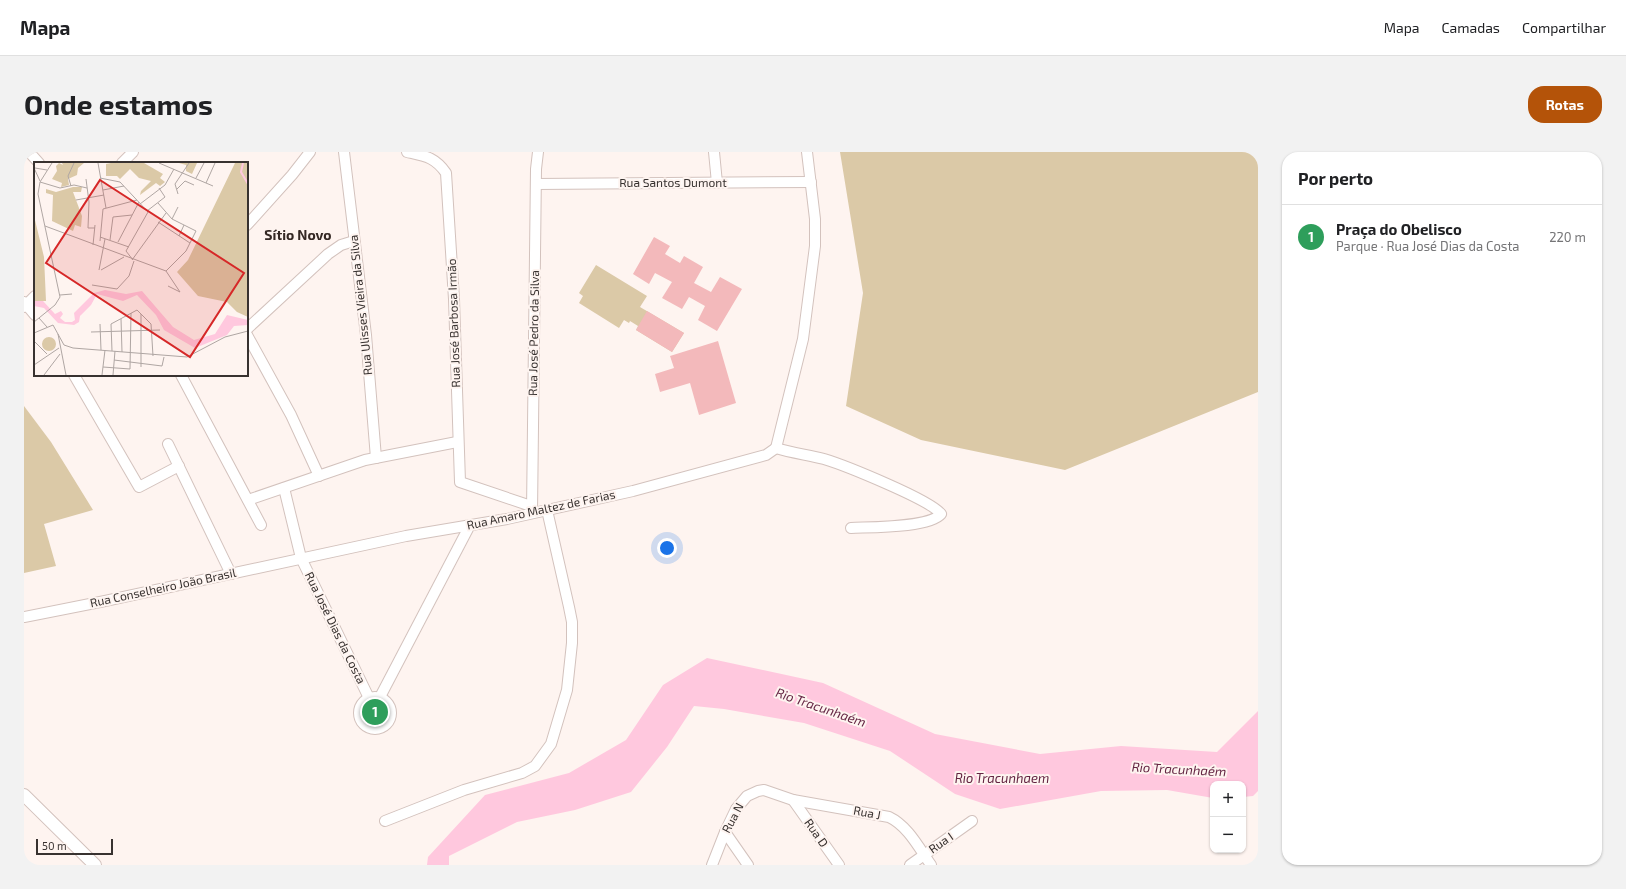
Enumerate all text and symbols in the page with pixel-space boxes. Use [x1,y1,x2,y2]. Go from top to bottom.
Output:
text: Mapa [20,16,70,39]
text: Mapa [1384,19,1420,36]
text: Camadas [1442,19,1500,36]
text: Compartilhar [1522,19,1606,36]
button: Rotas [1528,86,1602,123]
text: Onde estamos [24,87,213,121]
inset map [34,162,248,376]
text: Por perto [1298,168,1373,188]
street label: Rua Santos Dumont [619,175,727,189]
text: Praça do Obelisco [1336,220,1462,238]
district label: Sítio Novo [264,226,332,243]
text: 1 [1308,229,1314,245]
text: 220 m [1549,229,1586,245]
street label: Rua Ulisses Vieira da Silva [346,234,374,376]
text: Parque · Rua José Dias da Costa [1336,238,1519,254]
street label: Rua José Barbosa Irmão [444,258,462,388]
street label: Rua José Pedro da Silva [525,270,541,396]
street label: Rua Amaro Maltez de Farias [465,486,616,532]
your location [657,538,677,558]
street label: Rua Conselheiro João Brasil [88,565,238,609]
street label: Rua José Dias da Costa [303,569,369,686]
water label: Rio Tracunhaém [774,684,868,730]
pin: 1 [362,697,388,727]
water label: Rio Tracunhaém [1131,759,1227,779]
water label: Rio Tracunhaem [955,770,1049,786]
map controls [1210,781,1246,853]
button: + [1210,781,1246,817]
street label: Rua N [718,800,746,835]
street label: Rua J [852,803,882,822]
street label: Rua D [802,816,832,849]
button: − [1210,817,1246,853]
street label: Rua I [925,829,955,856]
scale bar [36,837,113,856]
text: 50 m [42,839,67,852]

